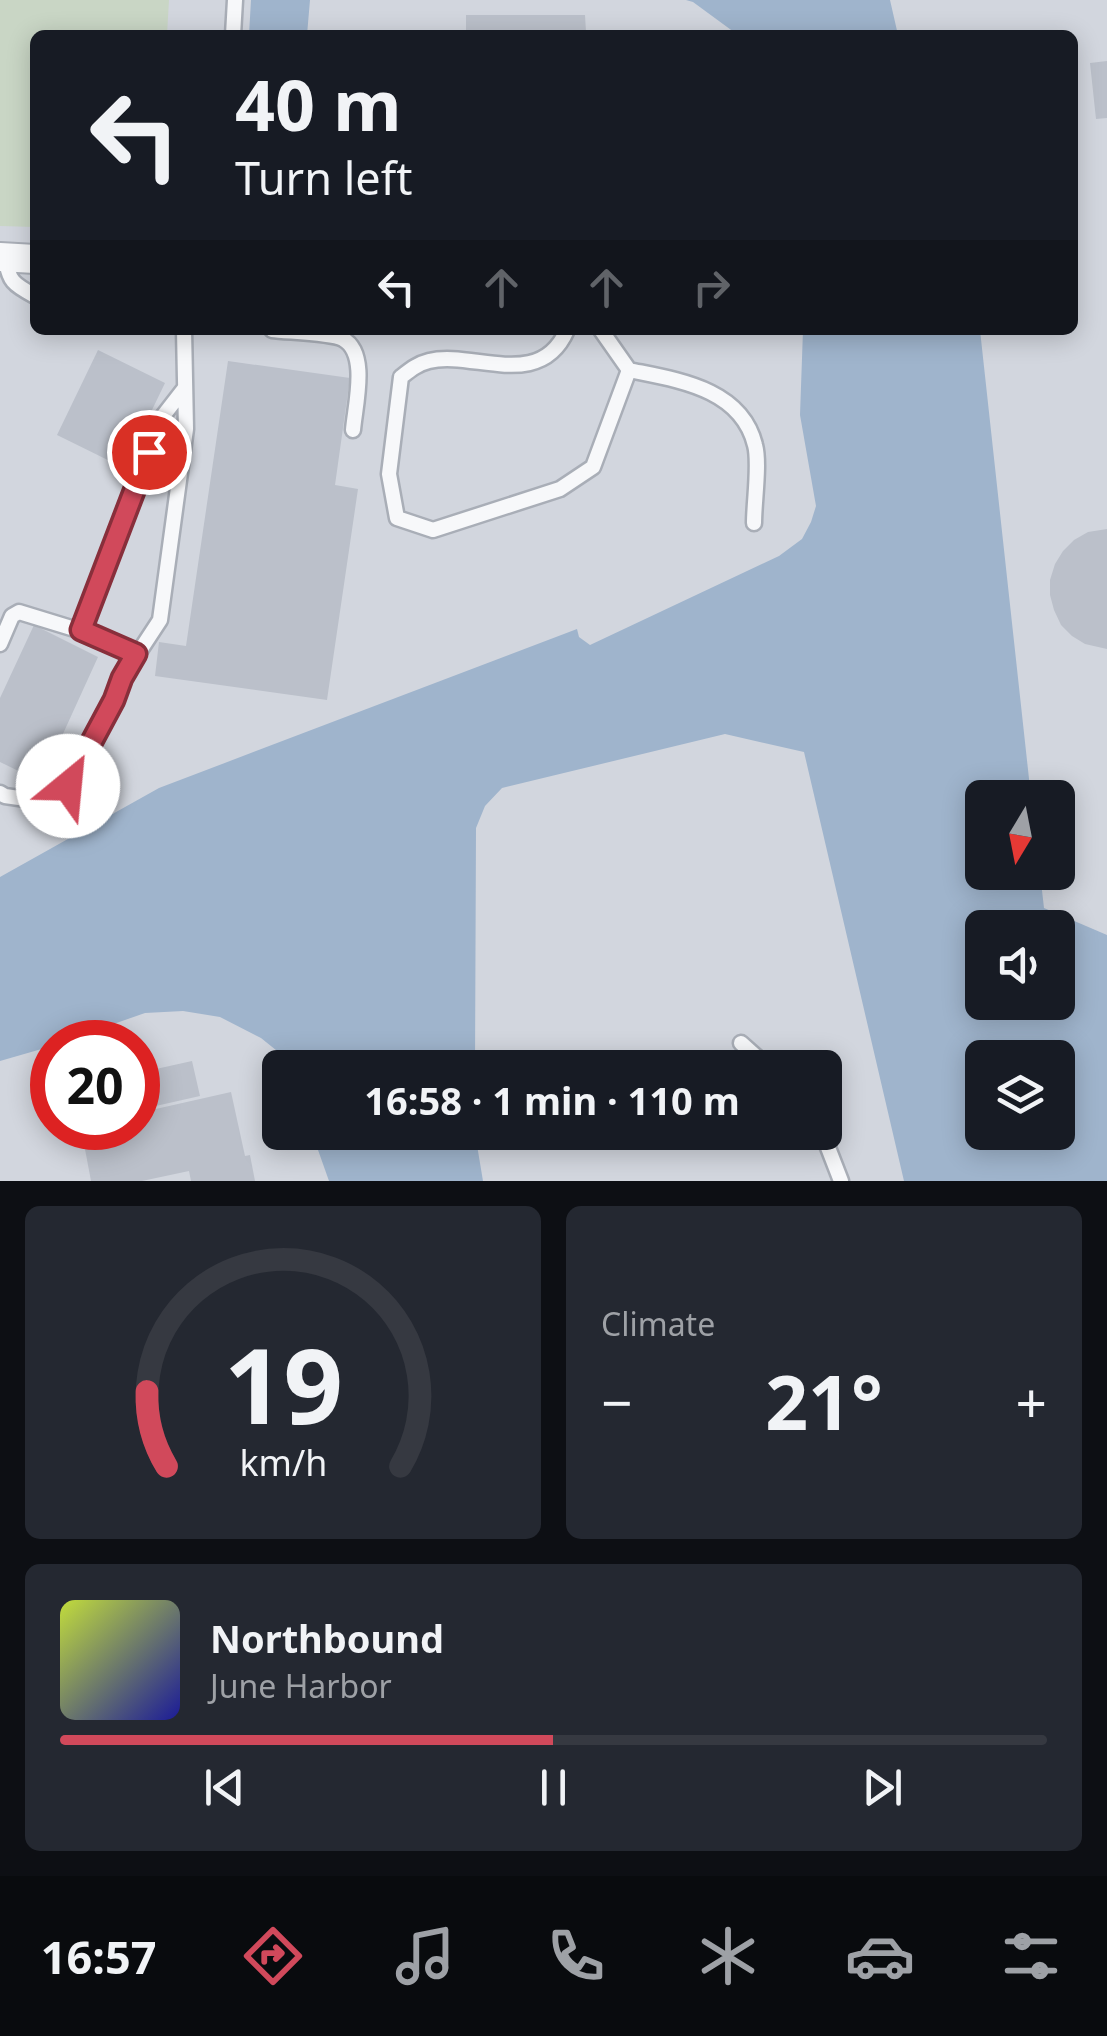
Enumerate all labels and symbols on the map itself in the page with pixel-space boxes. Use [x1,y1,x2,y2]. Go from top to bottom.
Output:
pin [107,410,192,495]
position arrow [16,734,120,838]
north arrow [965,780,1075,890]
speed limit sign: 20 [30,1020,160,1150]

